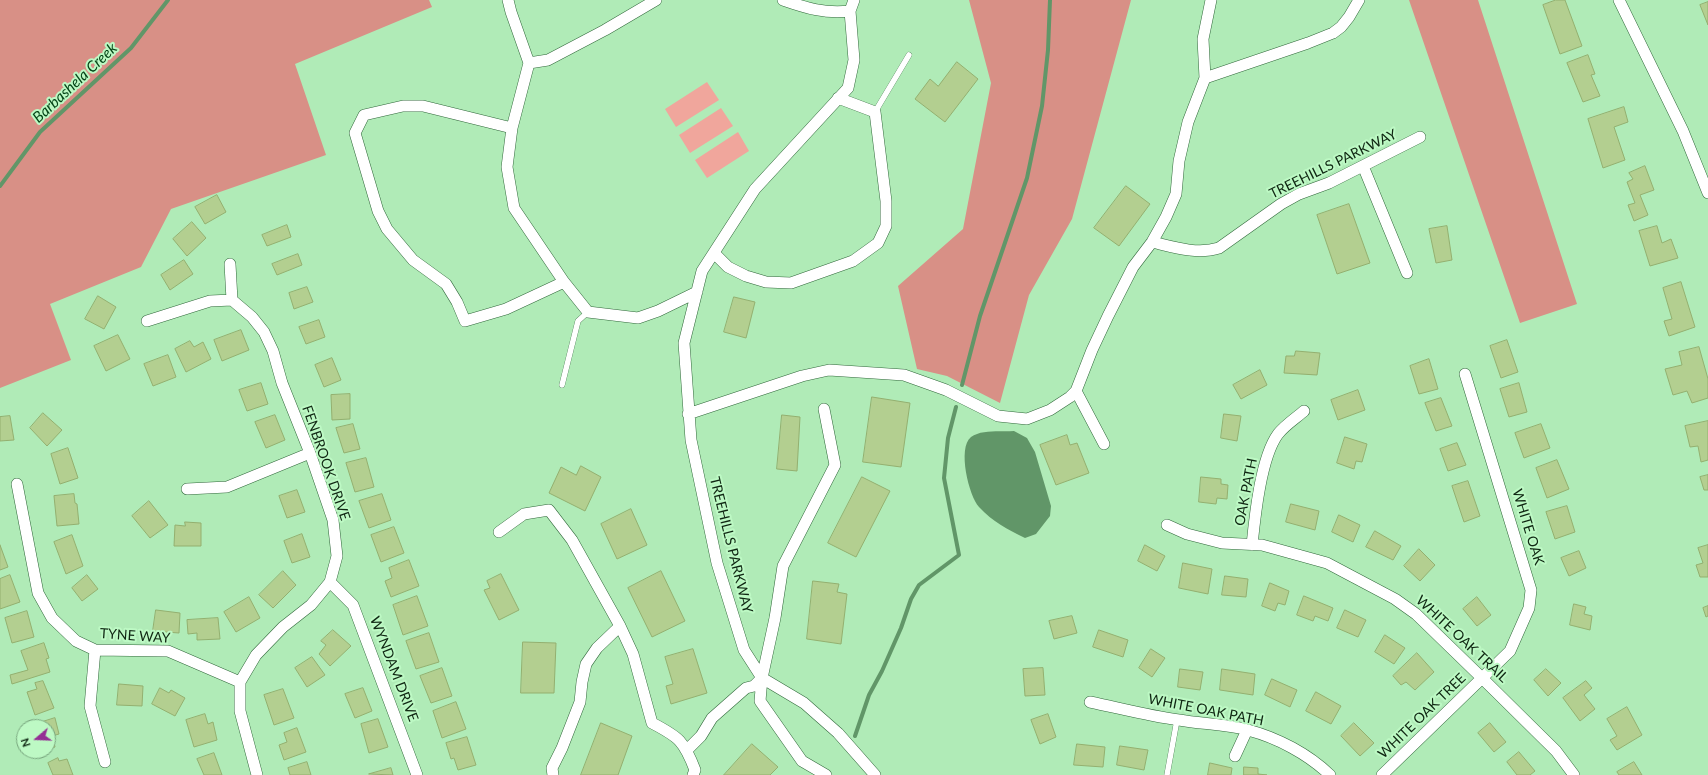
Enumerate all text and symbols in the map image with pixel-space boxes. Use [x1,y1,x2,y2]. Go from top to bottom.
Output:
water label: Barbashela Creek [29,39,121,127]
street label: TREEHILLS PARKWAY [1267,126,1399,202]
street label: FENBROOK DRIVE [298,403,354,523]
street label: OAK PATH [1231,457,1261,527]
street label: TREEHILLS PARKWAY [706,475,756,615]
street label: WHITE OAK [1508,487,1548,567]
street label: WHITE OAK TRAIL [1412,592,1512,686]
street label: WYNDAM DRIVE [366,614,422,724]
street label: TYNE WAY [99,625,171,647]
street label: WHITE OAK TREE [1375,670,1469,762]
street label: WHITE OAK PATH [1147,691,1265,729]
north arrow [16,719,56,759]
text: N [18,737,33,749]

